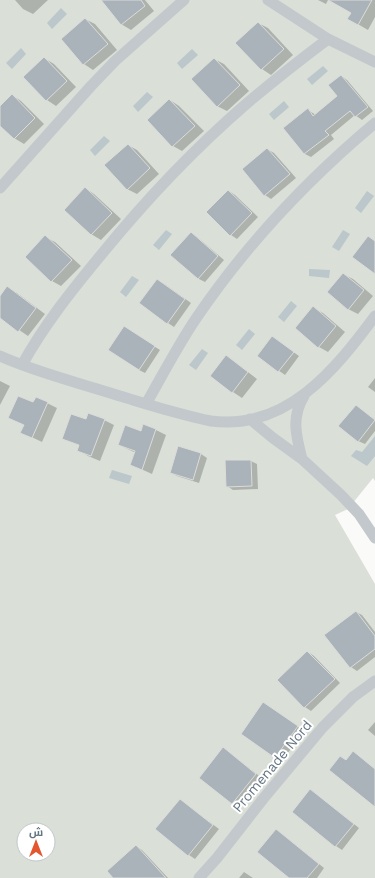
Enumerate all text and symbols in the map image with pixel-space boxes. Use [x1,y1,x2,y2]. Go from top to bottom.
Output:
street label: Promenade Nord [229,717,315,815]
north arrow [16,822,56,862]
text: ش [29,826,43,839]

